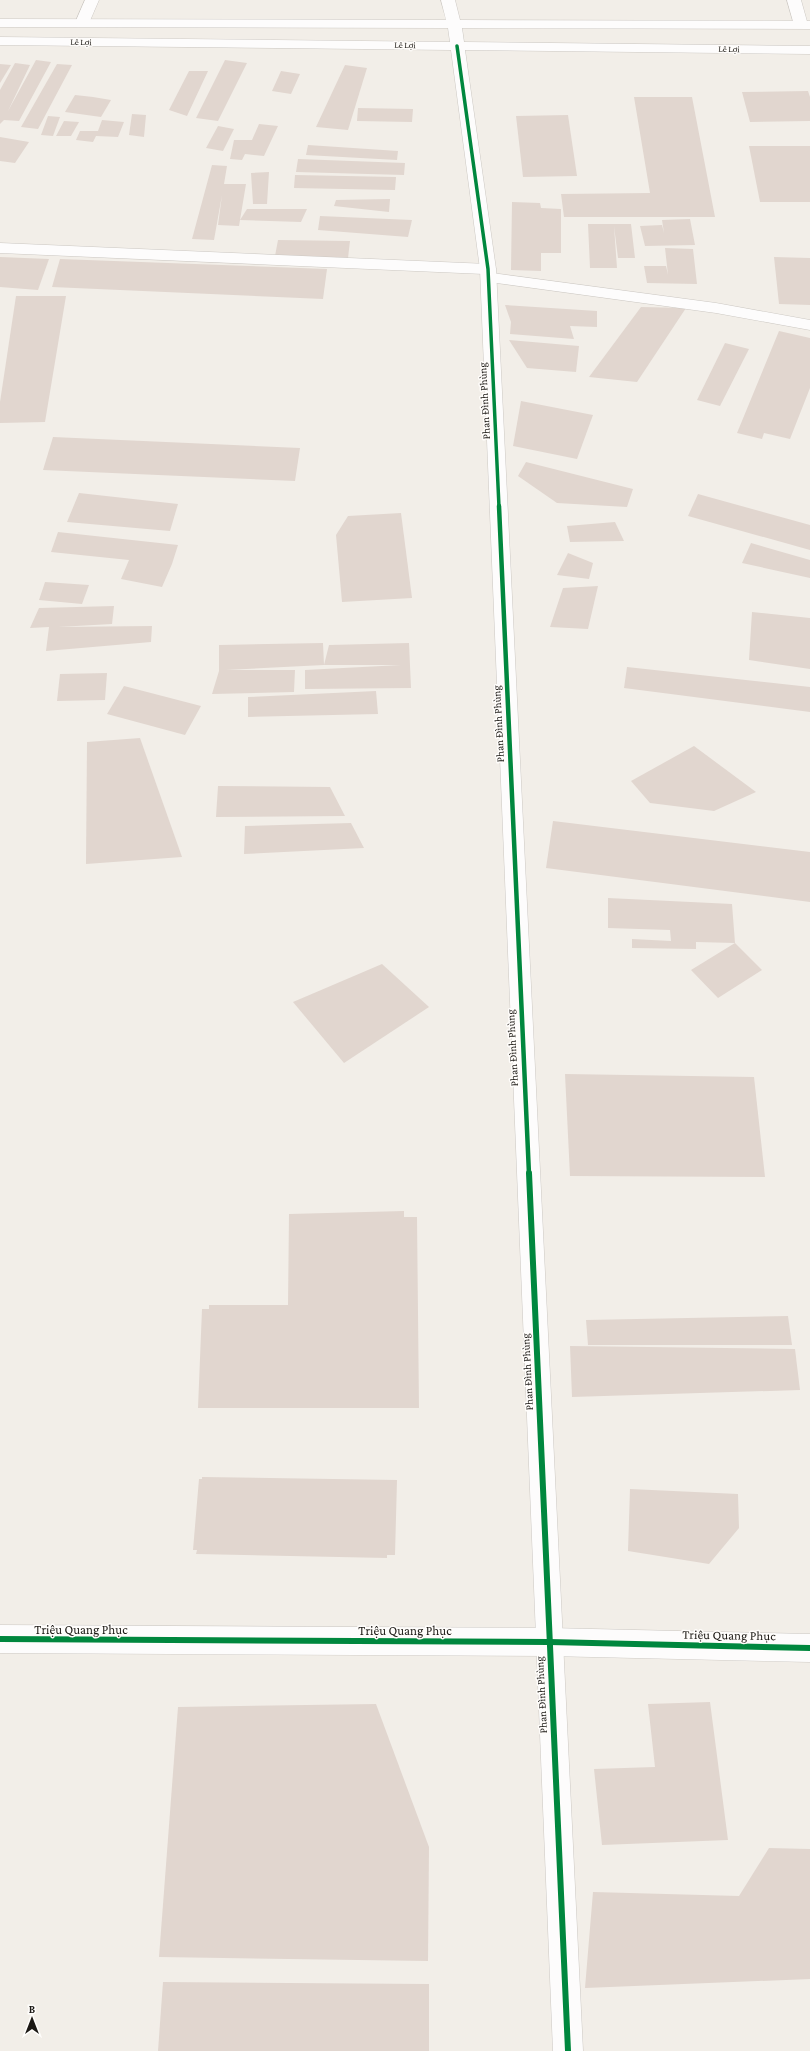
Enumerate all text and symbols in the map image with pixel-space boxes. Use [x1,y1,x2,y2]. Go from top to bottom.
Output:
street label: Lê Lợi [70,37,92,47]
street label: Lê Lợi [394,40,416,50]
street label: Lê Lợi [718,44,740,54]
street label: Phan Đình Phùng [476,361,493,440]
street label: Phan Đình Phùng [490,684,507,763]
street label: Phan Đình Phùng [504,1008,521,1087]
street label: Phan Đình Phùng [519,1332,536,1411]
street label: Triệu Quang Phục [34,1622,128,1637]
street label: Triệu Quang Phục [358,1623,452,1638]
street label: Triệu Quang Phục [682,1627,776,1643]
street label: Phan Đình Phùng [533,1655,550,1734]
north arrow [12,1999,52,2039]
text: B [29,2003,36,2015]

